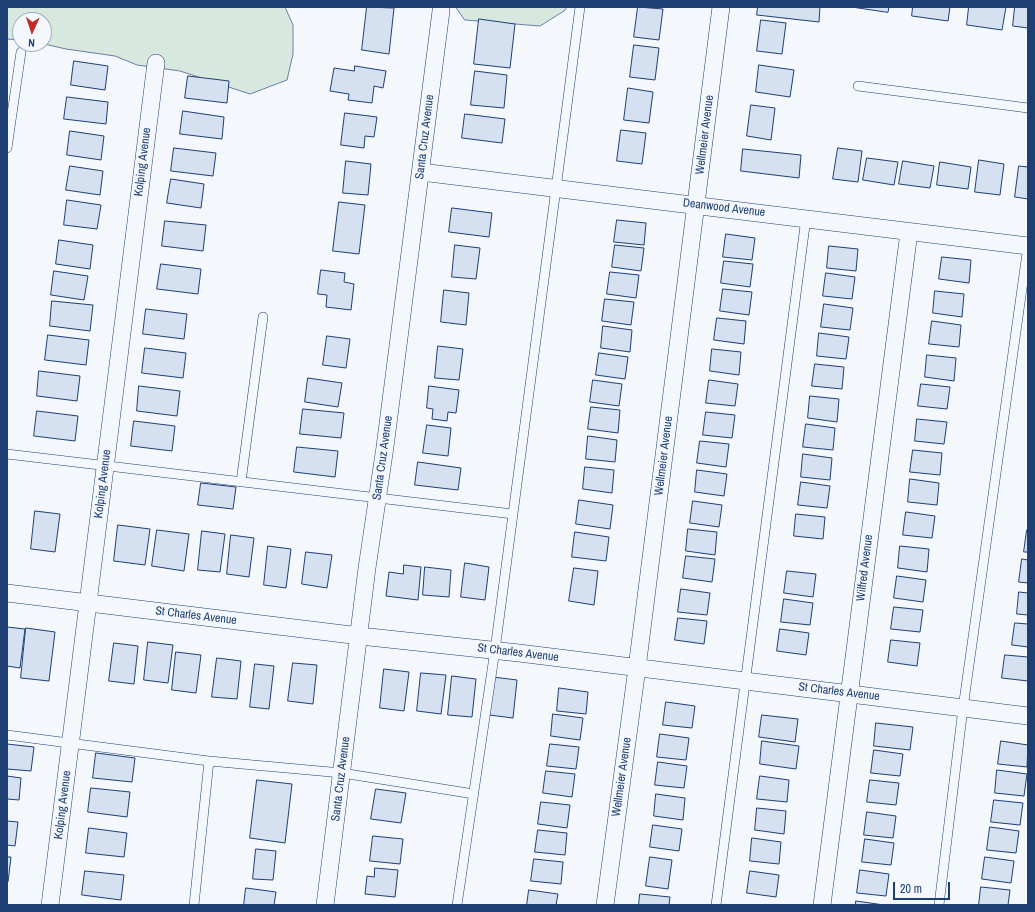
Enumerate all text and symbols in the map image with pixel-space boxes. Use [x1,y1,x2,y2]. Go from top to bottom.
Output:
north arrow [12,12,52,52]
text: N [28,36,35,50]
street label: Santa Cruz Avenue [413,94,437,180]
street label: Wellmeier Avenue [693,94,717,176]
street label: Kolping Avenue [132,127,154,197]
street label: Deanwood Avenue [682,196,766,220]
street label: Santa Cruz Avenue [370,415,396,501]
street label: Wellmeier Avenue [652,415,676,497]
street label: Kolping Avenue [92,449,114,519]
street label: Wilfred Avenue [854,534,876,602]
street label: St Charles Avenue [154,604,238,628]
street label: St Charles Avenue [476,641,560,665]
street label: St Charles Avenue [797,680,881,704]
street label: Santa Cruz Avenue [329,736,353,822]
street label: Wellmeier Avenue [609,736,635,818]
street label: Kolping Avenue [52,770,74,840]
scale bar [895,874,952,900]
text: 20 m [900,881,922,897]

